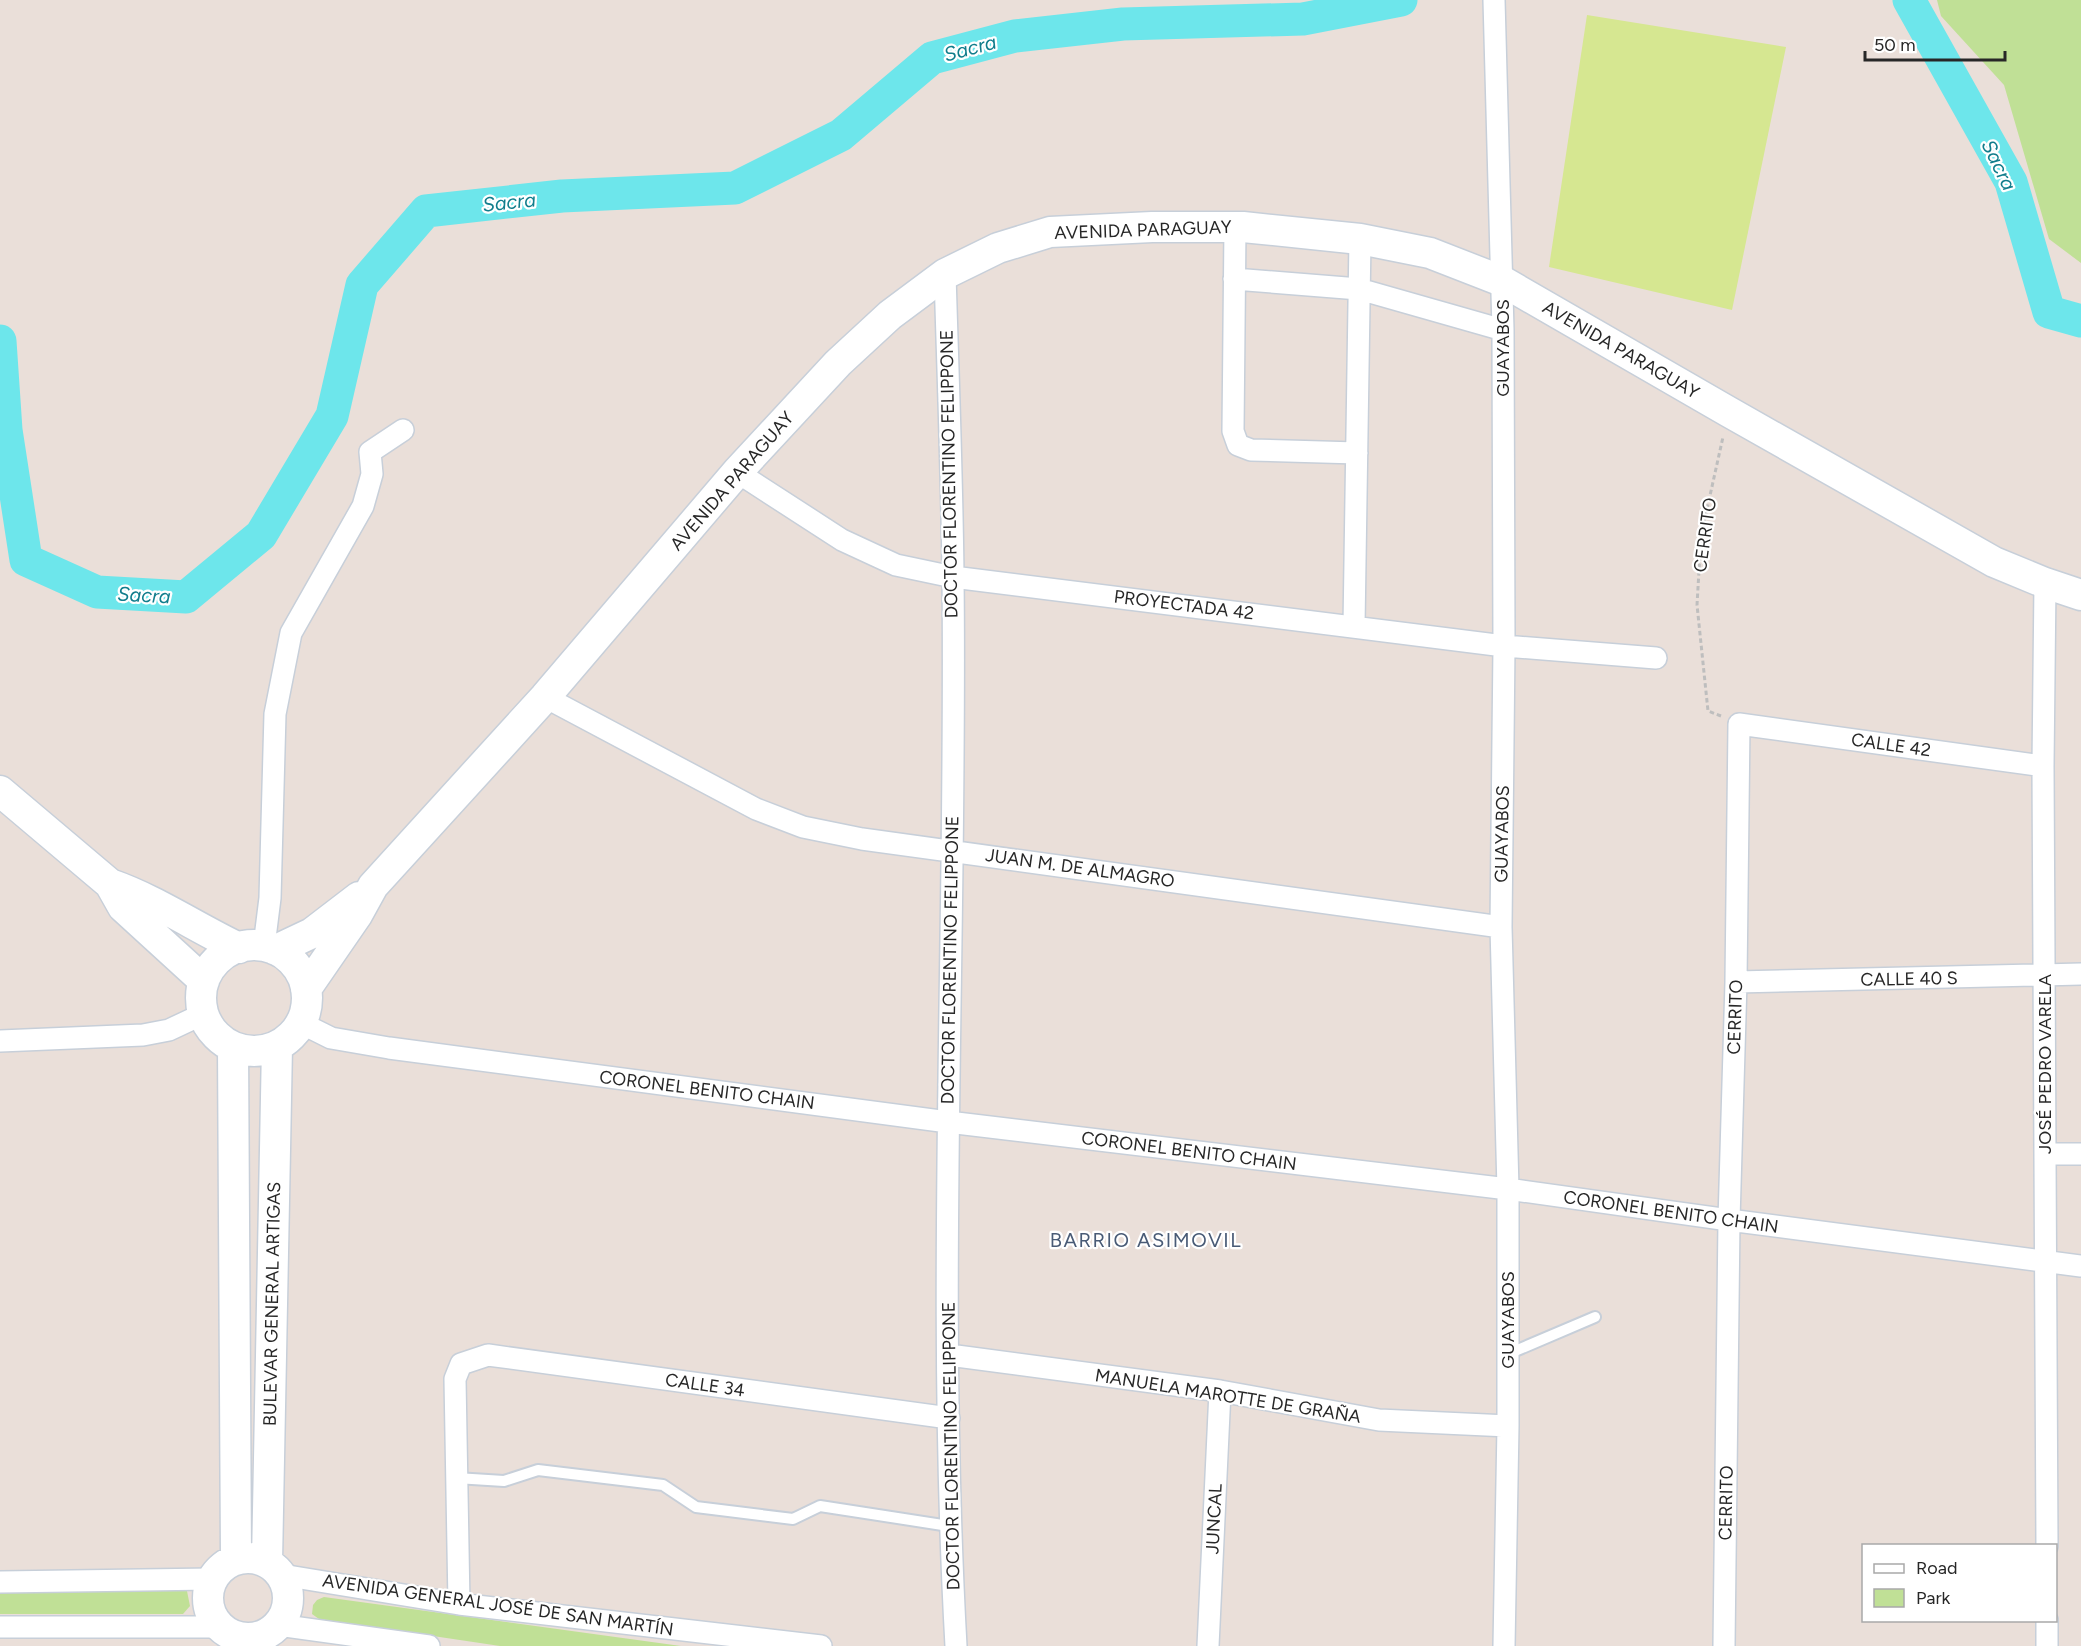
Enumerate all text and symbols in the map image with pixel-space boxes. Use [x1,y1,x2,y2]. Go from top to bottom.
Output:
scale bar [1865,24,2004,62]
water label: Sacra [941,29,999,67]
text: 50 m [1874,34,1916,56]
water label: Sacra [1977,136,2022,195]
water label: Sacra [481,187,537,217]
street label: AVENIDA PARAGUAY [1054,216,1232,244]
street label: AVENIDA PARAGUAY [1539,296,1703,404]
street label: GUAYABOS [1492,299,1514,397]
street label: DOCTOR FLORENTINO FELIPPONE [935,329,963,619]
street label: AVENIDA PARAGUAY [666,407,799,555]
street label: CERRITO [1689,496,1721,574]
water label: Sacra [117,582,172,608]
street label: PROYECTADA 42 [1113,585,1255,625]
street label: CALLE 42 [1850,729,1932,761]
street label: GUAYABOS [1490,785,1514,883]
street label: DOCTOR FLORENTINO FELIPPONE [936,815,964,1105]
street label: JUAN M. DE ALMAGRO [984,844,1176,892]
street label: CALLE 40 S [1860,967,1958,991]
street label: JOSÉ PEDRO VARELA [2034,974,2056,1154]
street label: CERRITO [1723,979,1747,1055]
street label: CORONEL BENITO CHAIN [598,1066,816,1114]
street label: CORONEL BENITO CHAIN [1080,1127,1298,1175]
street label: BULEVAR GENERAL ARTIGAS [259,1182,285,1426]
street label: CORONEL BENITO CHAIN [1562,1186,1780,1238]
district label: BARRIO ASIMOVIL [1050,1228,1242,1252]
street label: GUAYABOS [1497,1271,1519,1369]
street label: DOCTOR FLORENTINO FELIPPONE [937,1301,965,1591]
street label: MANUELA MAROTTE DE GRAÑA [1093,1364,1363,1428]
street label: CALLE 34 [664,1369,746,1401]
street label: CERRITO [1714,1465,1738,1541]
street label: JUNCAL [1201,1483,1227,1555]
legend [1862,1544,2057,1622]
text: Road [1916,1557,1957,1579]
street label: AVENIDA GENERAL JOSÉ DE SAN MARTÍN [321,1569,675,1641]
text: Park [1916,1587,1951,1609]

